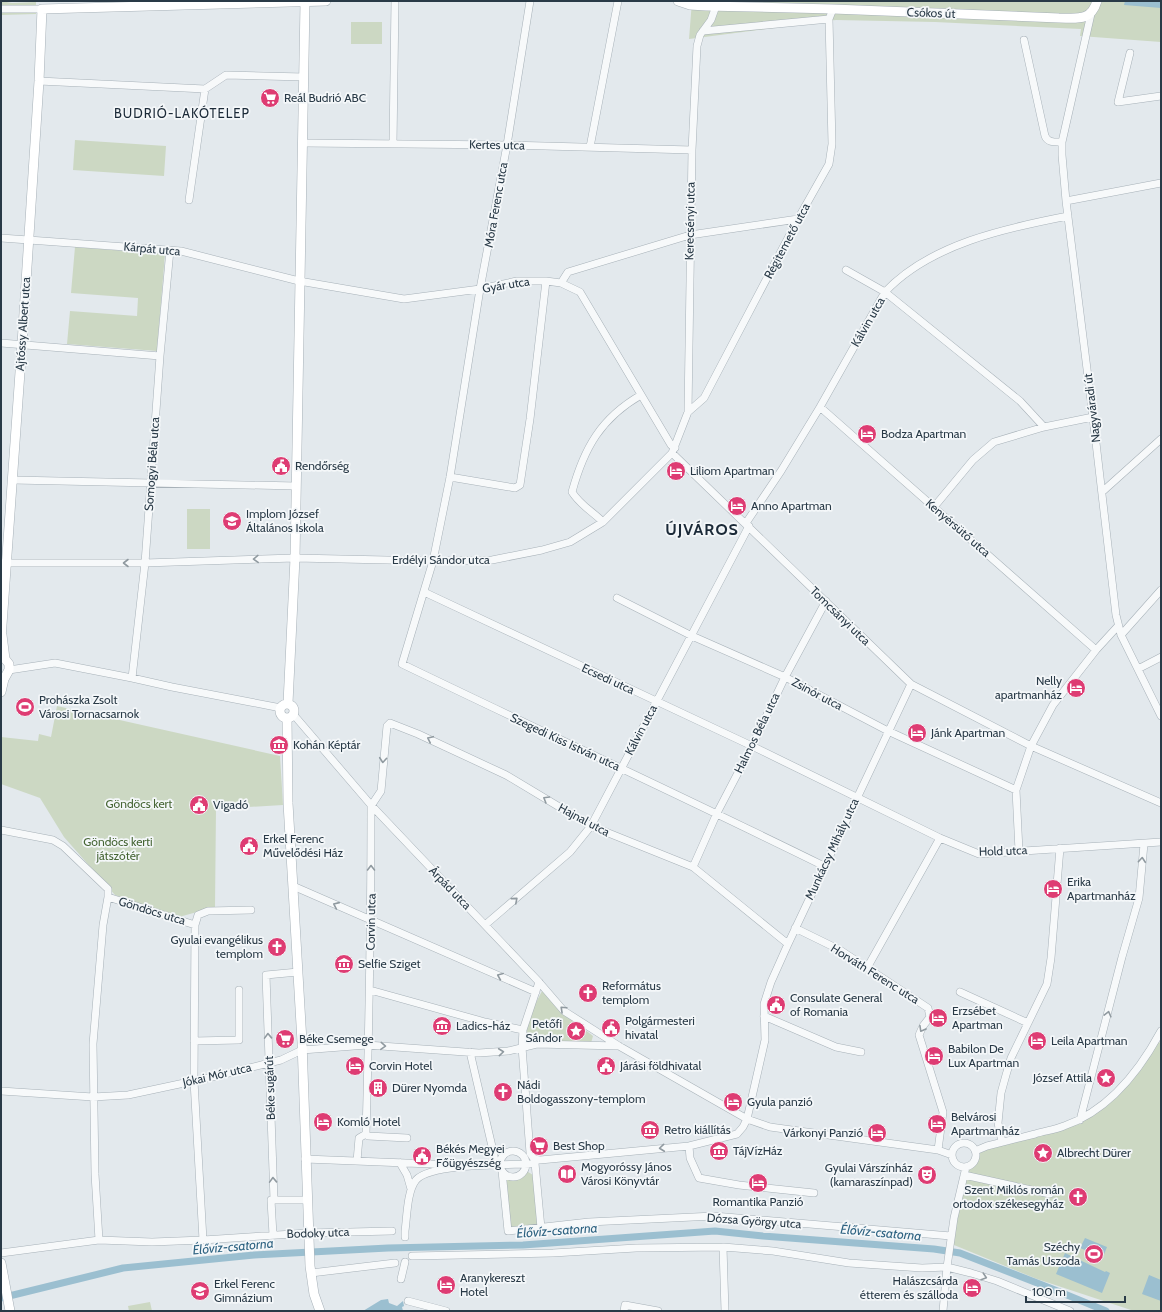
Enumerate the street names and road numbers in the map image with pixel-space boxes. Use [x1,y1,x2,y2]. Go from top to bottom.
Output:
street label: Csókos út [906,4,956,21]
street label: Kertes utca [469,137,525,152]
street label: Móra Ferenc utca [481,161,510,249]
street label: Kerecsényi utca [681,182,698,260]
street label: Régitemető utca [760,200,813,281]
street label: Kárpát utca [123,239,181,258]
street label: Gyár utca [481,273,531,296]
street label: Ajtóssy Albert utca [12,276,33,371]
street label: Kálvin utca [847,294,888,349]
street label: Nagyváradi út [1080,373,1103,443]
street label: Somogyi Béla utca [141,416,162,511]
street label: Kenyérsütő utca [923,495,994,560]
street label: Erdélyi Sándor utca [392,552,490,567]
street label: Tomcsányi utca [807,583,874,648]
street label: Ecsedi utca [579,660,637,697]
street label: Zsinór utca [789,674,845,713]
street label: Halmos Béla utca [731,690,783,776]
street label: Kálvin utca [621,702,660,757]
street label: Szegedi Kiss István utca [508,710,623,774]
street label: Munkácsy Mihály utca [801,795,862,902]
street label: Hajnal utca [556,800,613,839]
street label: Hold utca [978,842,1028,859]
street label: Árpád utca [426,863,475,913]
street label: Göndöcs utca [117,893,188,928]
street label: Corvin utca [363,893,379,951]
street label: Horváth Ferenc utca [828,940,922,1007]
street label: Béke sugárút [261,1056,278,1120]
street label: Jókai Mór utca [180,1059,253,1090]
street label: Dózsa György utca [706,1210,802,1231]
street label: Bodoky utca [286,1224,350,1241]

